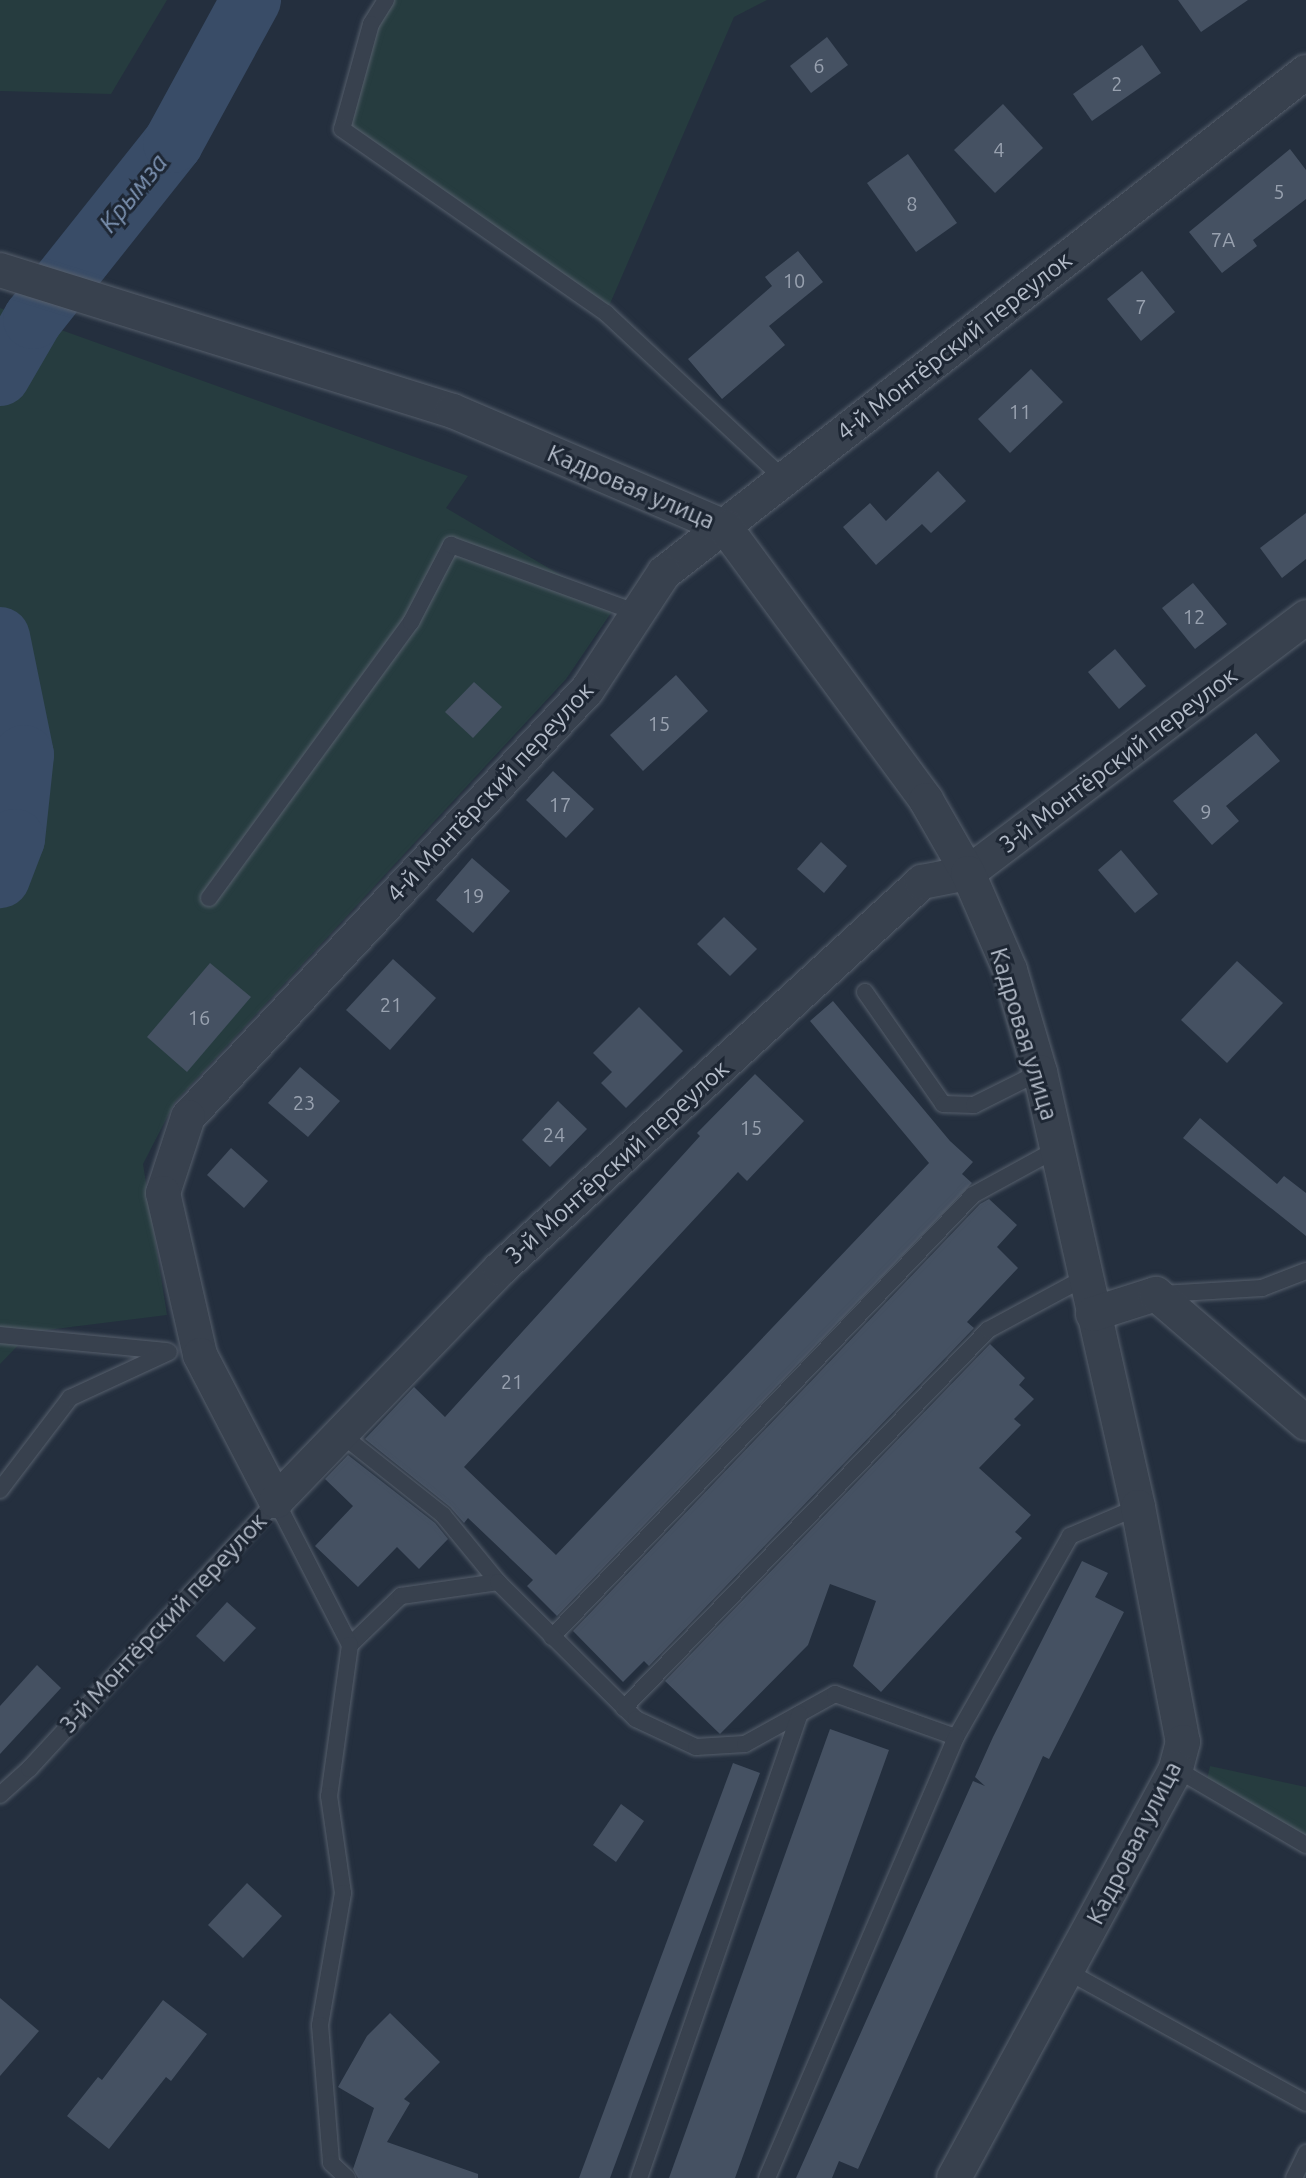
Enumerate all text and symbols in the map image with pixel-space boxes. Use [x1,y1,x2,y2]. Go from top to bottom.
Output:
house number: 6 [813,53,825,77]
house number: 2 [1111,71,1123,95]
house number: 4 [993,137,1005,161]
water label: Крымза [92,148,174,238]
house number: 5 [1273,179,1285,203]
house number: 8 [906,191,918,215]
house number: 7А [1211,227,1235,251]
street label: 4-й Монтёрский переулок [831,245,1077,447]
house number: 10 [783,268,805,292]
house number: 7 [1135,294,1147,318]
house number: 11 [1009,399,1031,423]
street label: Кадровая улица [543,439,719,535]
house number: 12 [1183,604,1205,628]
street label: 3-й Монтёрский переулок [993,661,1243,859]
street label: 4-й Монтёрский переулок [380,676,600,908]
house number: 15 [648,711,670,735]
house number: 17 [549,792,571,816]
house number: 9 [1200,799,1212,823]
house number: 19 [462,883,484,907]
street label: Кадровая улица [984,944,1064,1124]
house number: 21 [380,992,402,1016]
house number: 16 [188,1005,210,1029]
street label: 3-й Монтёрский переулок [499,1054,735,1270]
house number: 23 [293,1090,315,1114]
house number: 15 [740,1115,762,1139]
house number: 24 [543,1122,565,1146]
house number: 21 [501,1369,523,1393]
street label: 3-й Монтёрский переулок [53,1507,273,1739]
street label: Кадровая улица [1081,1757,1187,1929]

